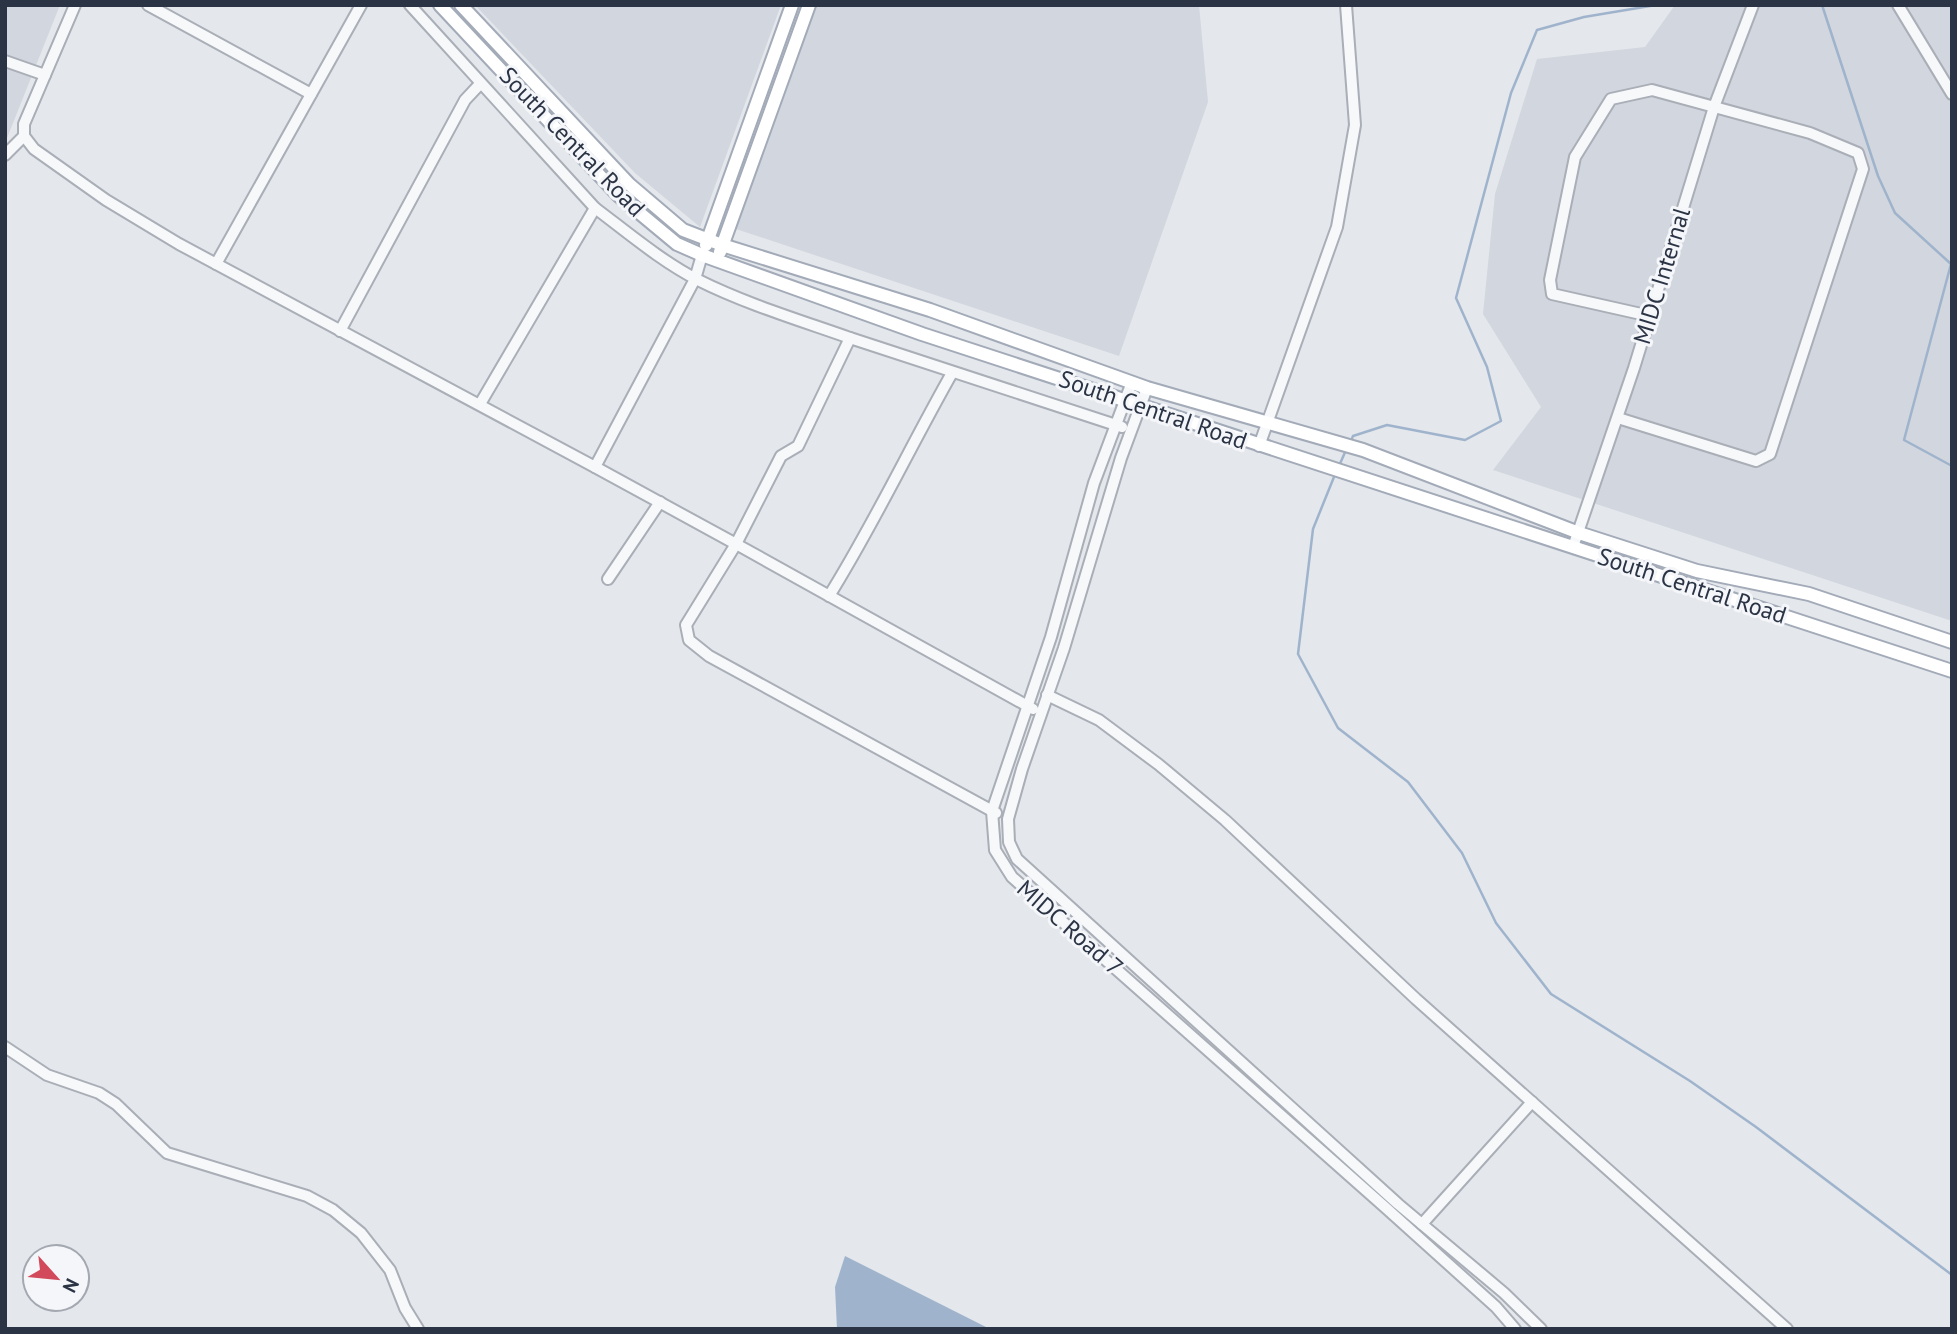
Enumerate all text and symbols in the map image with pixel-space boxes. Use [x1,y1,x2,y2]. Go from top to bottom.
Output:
street label: South Central Road [493,60,652,223]
street label: MIDC Internal [1626,204,1697,348]
street label: South Central Road [1055,363,1251,456]
street label: South Central Road [1594,540,1791,631]
street label: MIDC Road 7 [1011,873,1130,982]
north arrow [21,1243,91,1313]
text: N [58,1275,85,1297]

